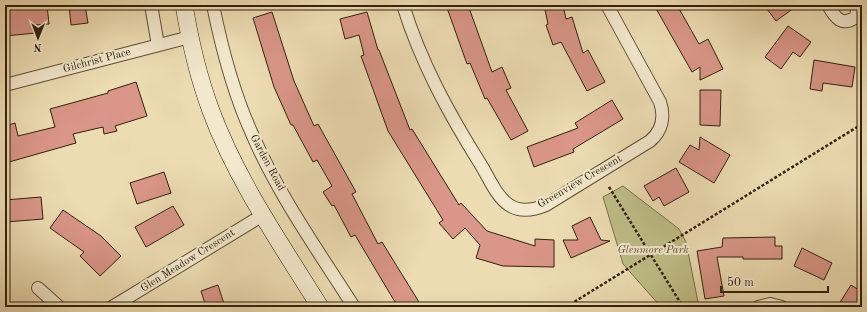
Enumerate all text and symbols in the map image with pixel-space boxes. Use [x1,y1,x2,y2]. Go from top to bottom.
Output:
north arrow [18,18,58,58]
text: N [33,41,42,52]
street label: Gilchrist Place [62,47,132,75]
street label: Garden Road [248,133,287,193]
street label: Greenview Crescent [536,153,624,211]
street label: Glen Meadow Crescent [139,227,237,294]
park label: Glenmore Park [617,245,689,256]
scale bar [721,268,828,294]
text: 50 m [727,276,754,289]

